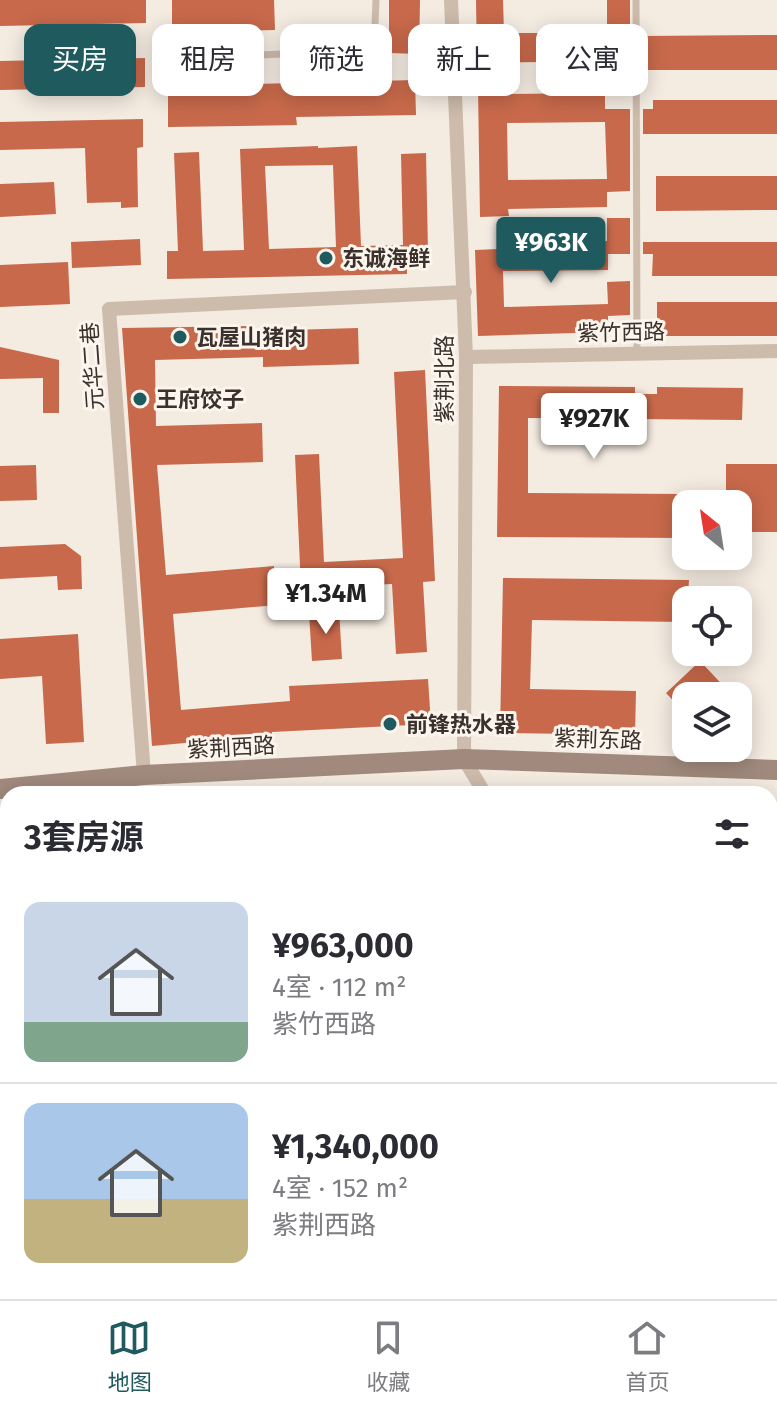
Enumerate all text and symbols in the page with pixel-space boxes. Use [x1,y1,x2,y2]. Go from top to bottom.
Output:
chip: 买房 [24,24,136,96]
chip: 租房 [152,24,264,96]
chip: 筛选 [280,24,392,96]
chip: 新上 [408,24,520,96]
chip: 公寓 [536,24,648,96]
pin: ¥963K [495,217,607,285]
text: ¥963K [514,227,588,258]
place label: 东诚海鲜 [342,245,430,272]
marker: 东诚海鲜 [317,249,335,267]
street label: 紫竹西路 [577,318,665,347]
street label: 元华二巷 [76,321,109,411]
place label: 瓦屋山猪肉 [196,324,306,351]
marker: 瓦屋山猪肉 [171,328,189,346]
street label: 紫荆北路 [431,335,458,423]
place label: 王府饺子 [156,386,244,413]
marker: 王府饺子 [131,390,149,408]
pin: ¥927K [538,393,650,461]
text: ¥927K [559,403,629,434]
north arrow [672,490,752,570]
map controls [672,490,752,762]
pin: ¥1.34M [261,568,391,636]
text: ¥1.34M [285,578,367,609]
button: locate [672,586,752,666]
button: layers [672,682,752,762]
place label: 前锋热水器 [406,711,516,738]
marker: 前锋热水器 [381,715,399,733]
street label: 紫荆东路 [554,724,642,755]
street label: 紫荆西路 [186,732,276,763]
icon: filters [710,812,754,856]
text: 3套房源 [24,817,144,858]
text: ¥963,000 [272,925,414,966]
icon: home [88,934,184,1030]
text: 4室 · 112 m² [272,972,406,1003]
text: 紫竹西路 [272,1009,376,1040]
text: ¥1,340,000 [272,1126,439,1167]
icon: home [88,1135,184,1231]
text: 4室 · 152 m² [272,1173,408,1204]
text: 紫荆西路 [272,1210,376,1241]
tab: 地图 [107,1316,152,1396]
tab: 收藏 [366,1316,411,1396]
tab: 首页 [625,1316,670,1396]

